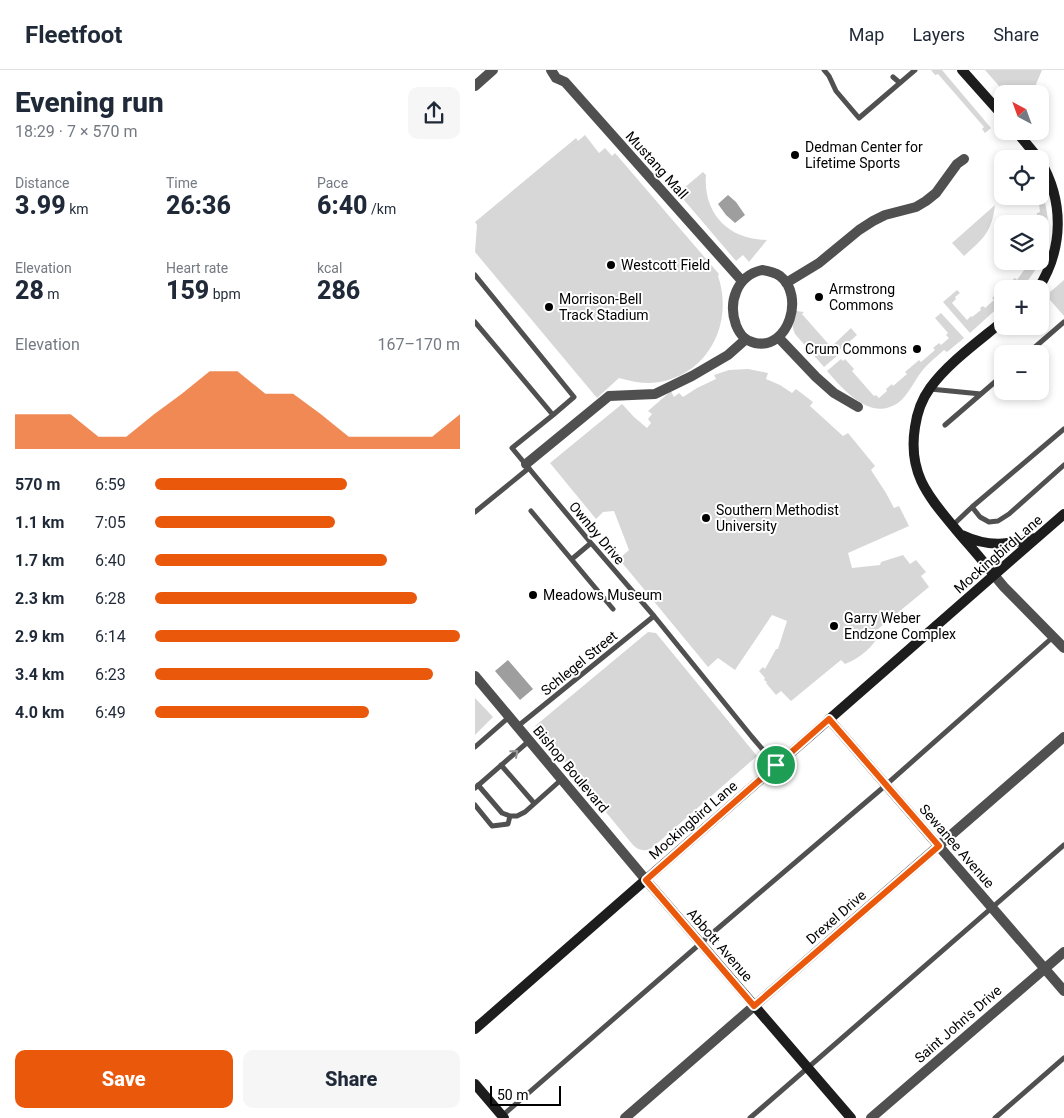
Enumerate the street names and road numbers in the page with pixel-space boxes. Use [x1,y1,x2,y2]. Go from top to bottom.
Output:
street label: Mustang Mall [623,128,691,202]
street label: Ownby Drive [566,498,628,568]
street label: Mockingbird Lane [951,511,1045,597]
street label: Schlegel Street [538,627,621,699]
street label: Bishop Boulevard [530,722,612,816]
street label: Mockingbird Lane [646,777,740,863]
street label: Sewanee Avenue [916,801,998,891]
street label: Drexel Drive [803,887,869,947]
street label: Abbott Avenue [684,905,756,985]
street label: Saint John's Drive [911,982,1005,1066]

